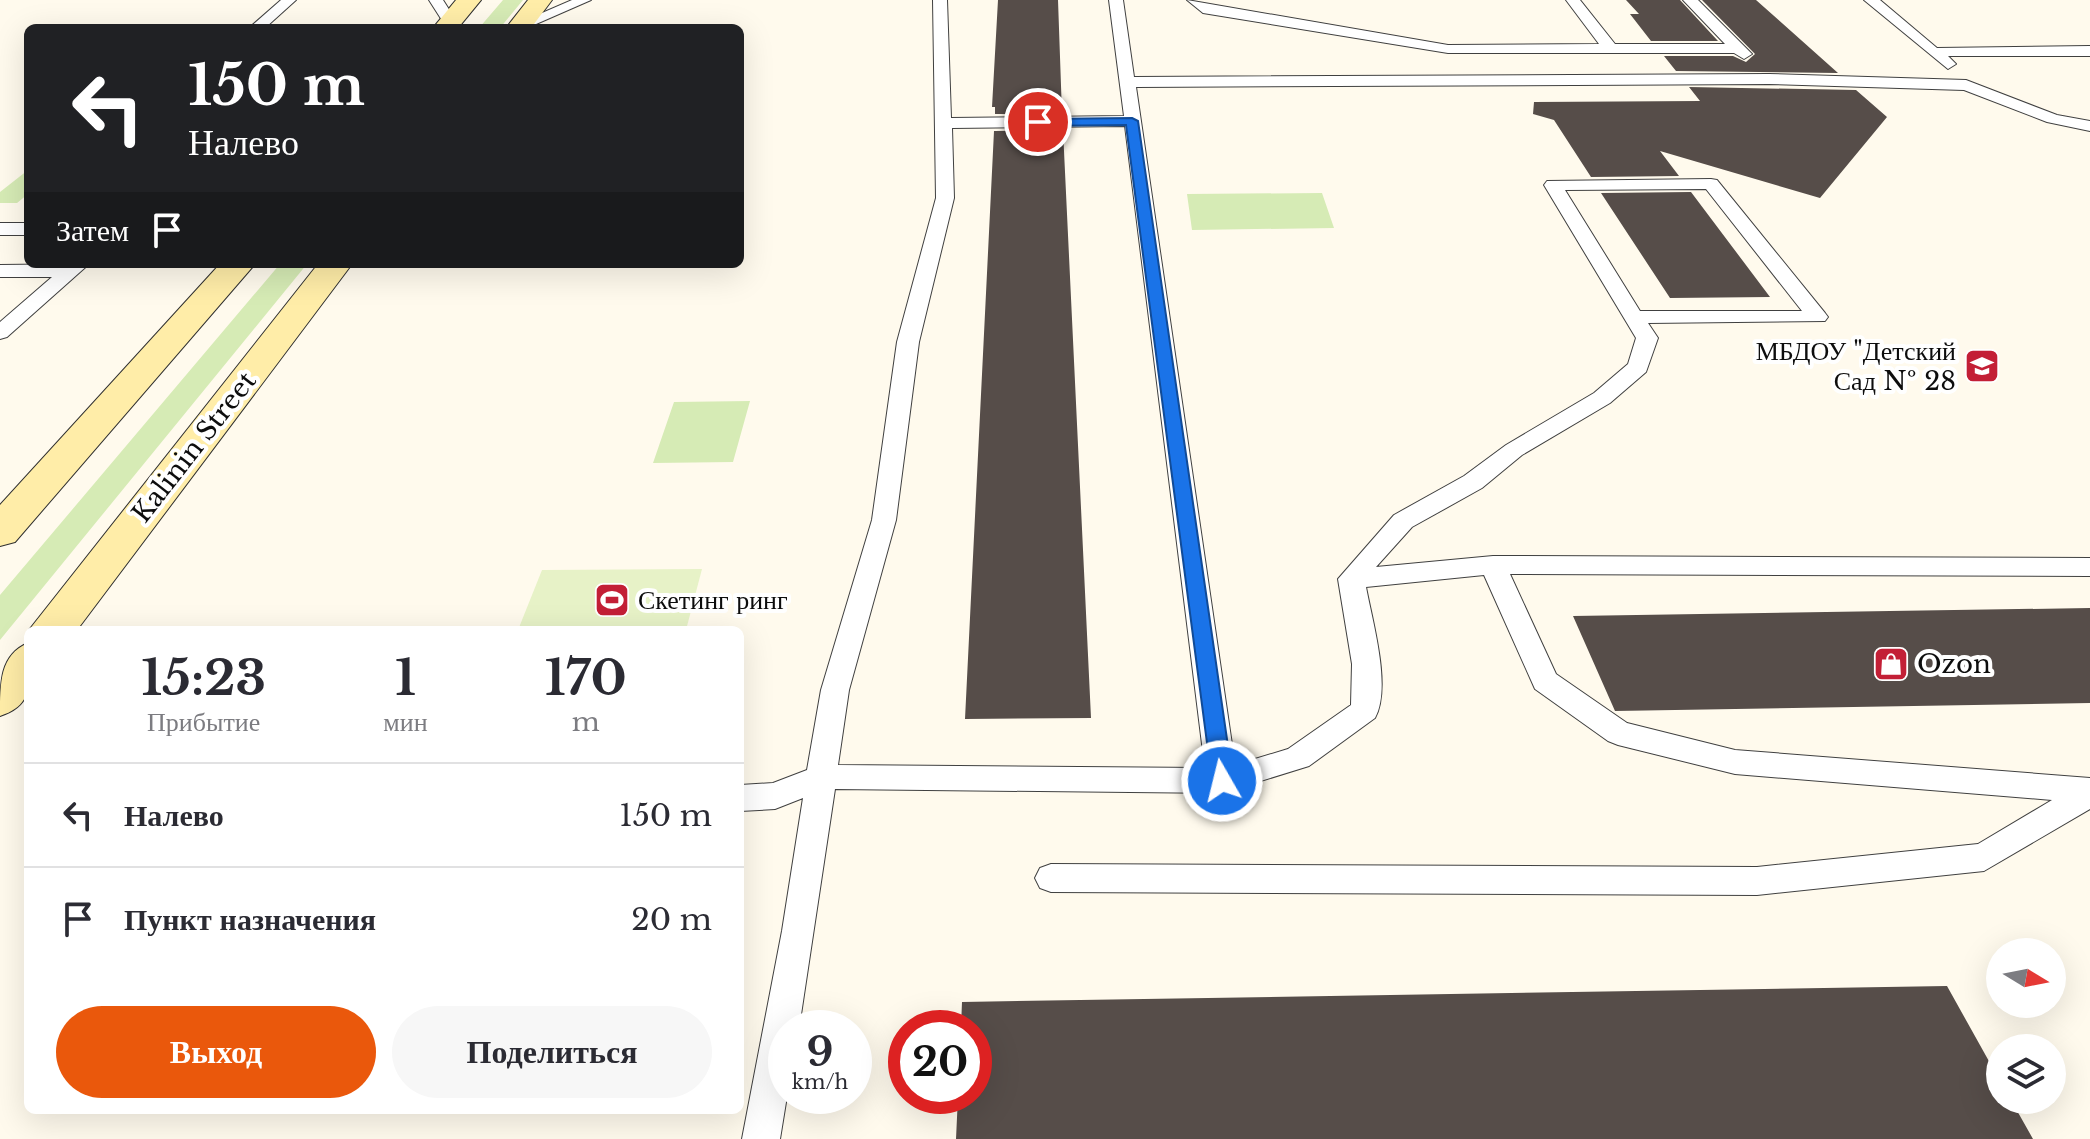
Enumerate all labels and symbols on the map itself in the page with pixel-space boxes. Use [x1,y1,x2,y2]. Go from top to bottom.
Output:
pin [1004,88,1072,156]
place label: МБДОУ "Детский Сад № 28 [1756,335,1956,397]
school or university icon: МБДОУ "Детский Сад № 28 [1963,347,2001,385]
street label: Kalinin Street [125,365,263,529]
sports icon: Скетинг ринг [593,581,631,619]
place label: Скетинг ринг [638,584,788,616]
shop icon: Ozon [1872,645,1910,683]
place label: Ozon [1917,648,1991,680]
position arrow [1180,739,1264,823]
north arrow [1986,938,2066,1018]
speed limit sign: 20 [888,1010,992,1114]

